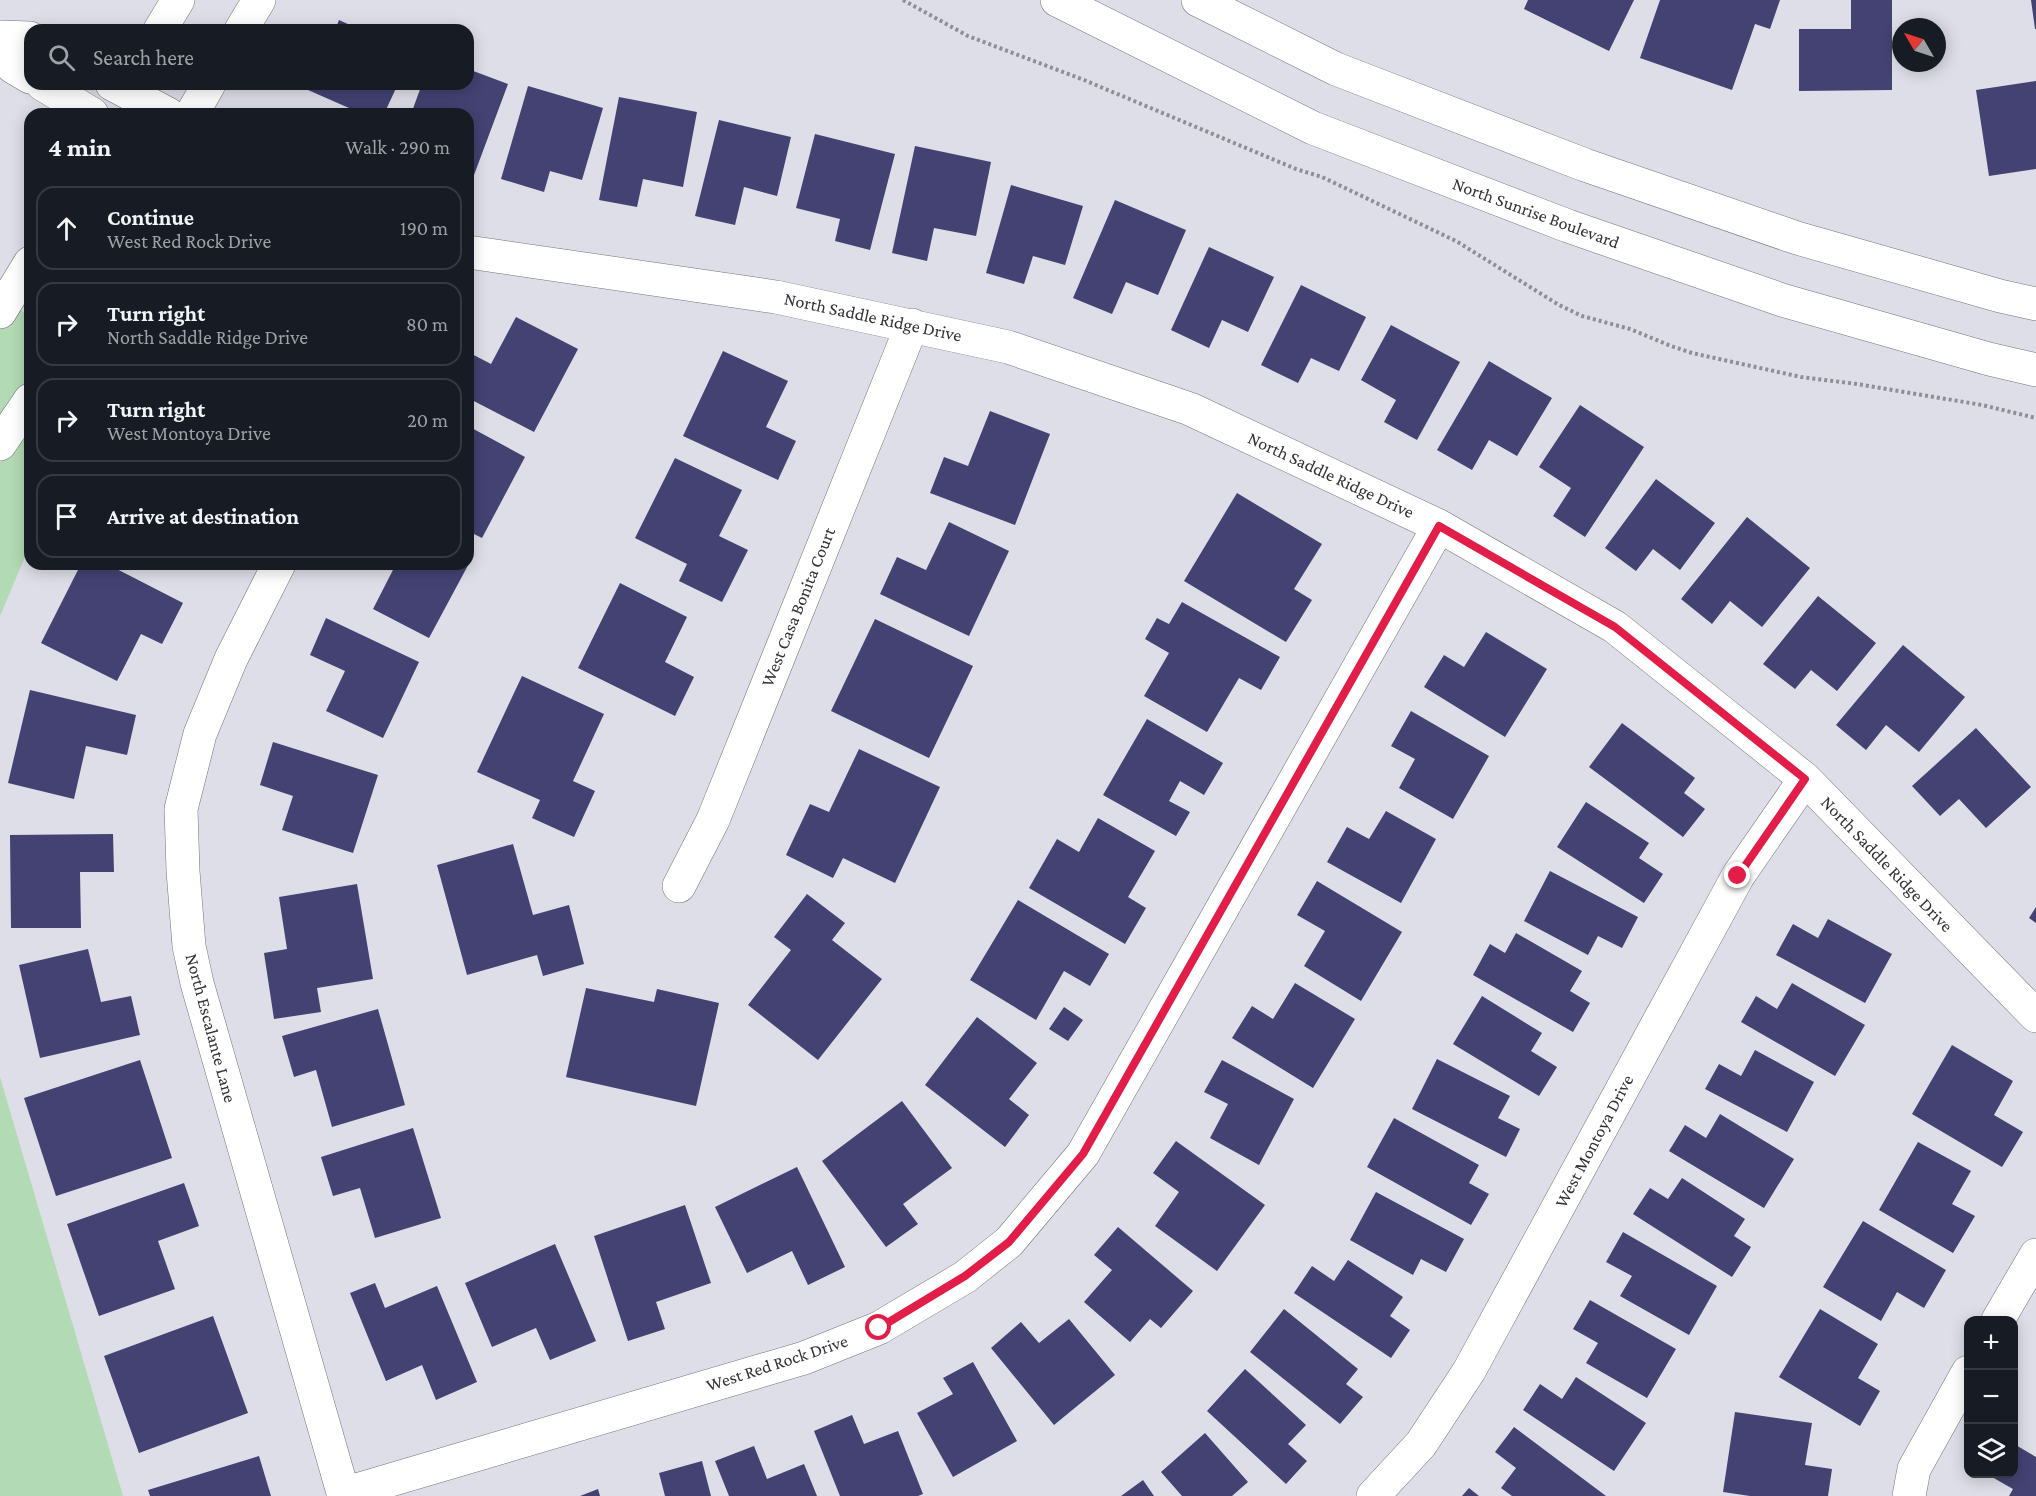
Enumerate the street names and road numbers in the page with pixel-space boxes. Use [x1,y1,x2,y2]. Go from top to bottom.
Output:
street label: North Sunrise Boulevard [1450,173,1623,253]
street label: North Saddle Ridge Drive [782,288,964,346]
street label: North Saddle Ridge Drive [1245,428,1417,522]
street label: West Casa Bonita Court [757,524,839,689]
street label: North Saddle Ridge Drive [1817,792,1957,936]
street label: North Escalante Lane [181,951,241,1105]
street label: West Montoya Drive [1551,1071,1637,1211]
street label: West Red Rock Drive [704,1331,850,1395]

